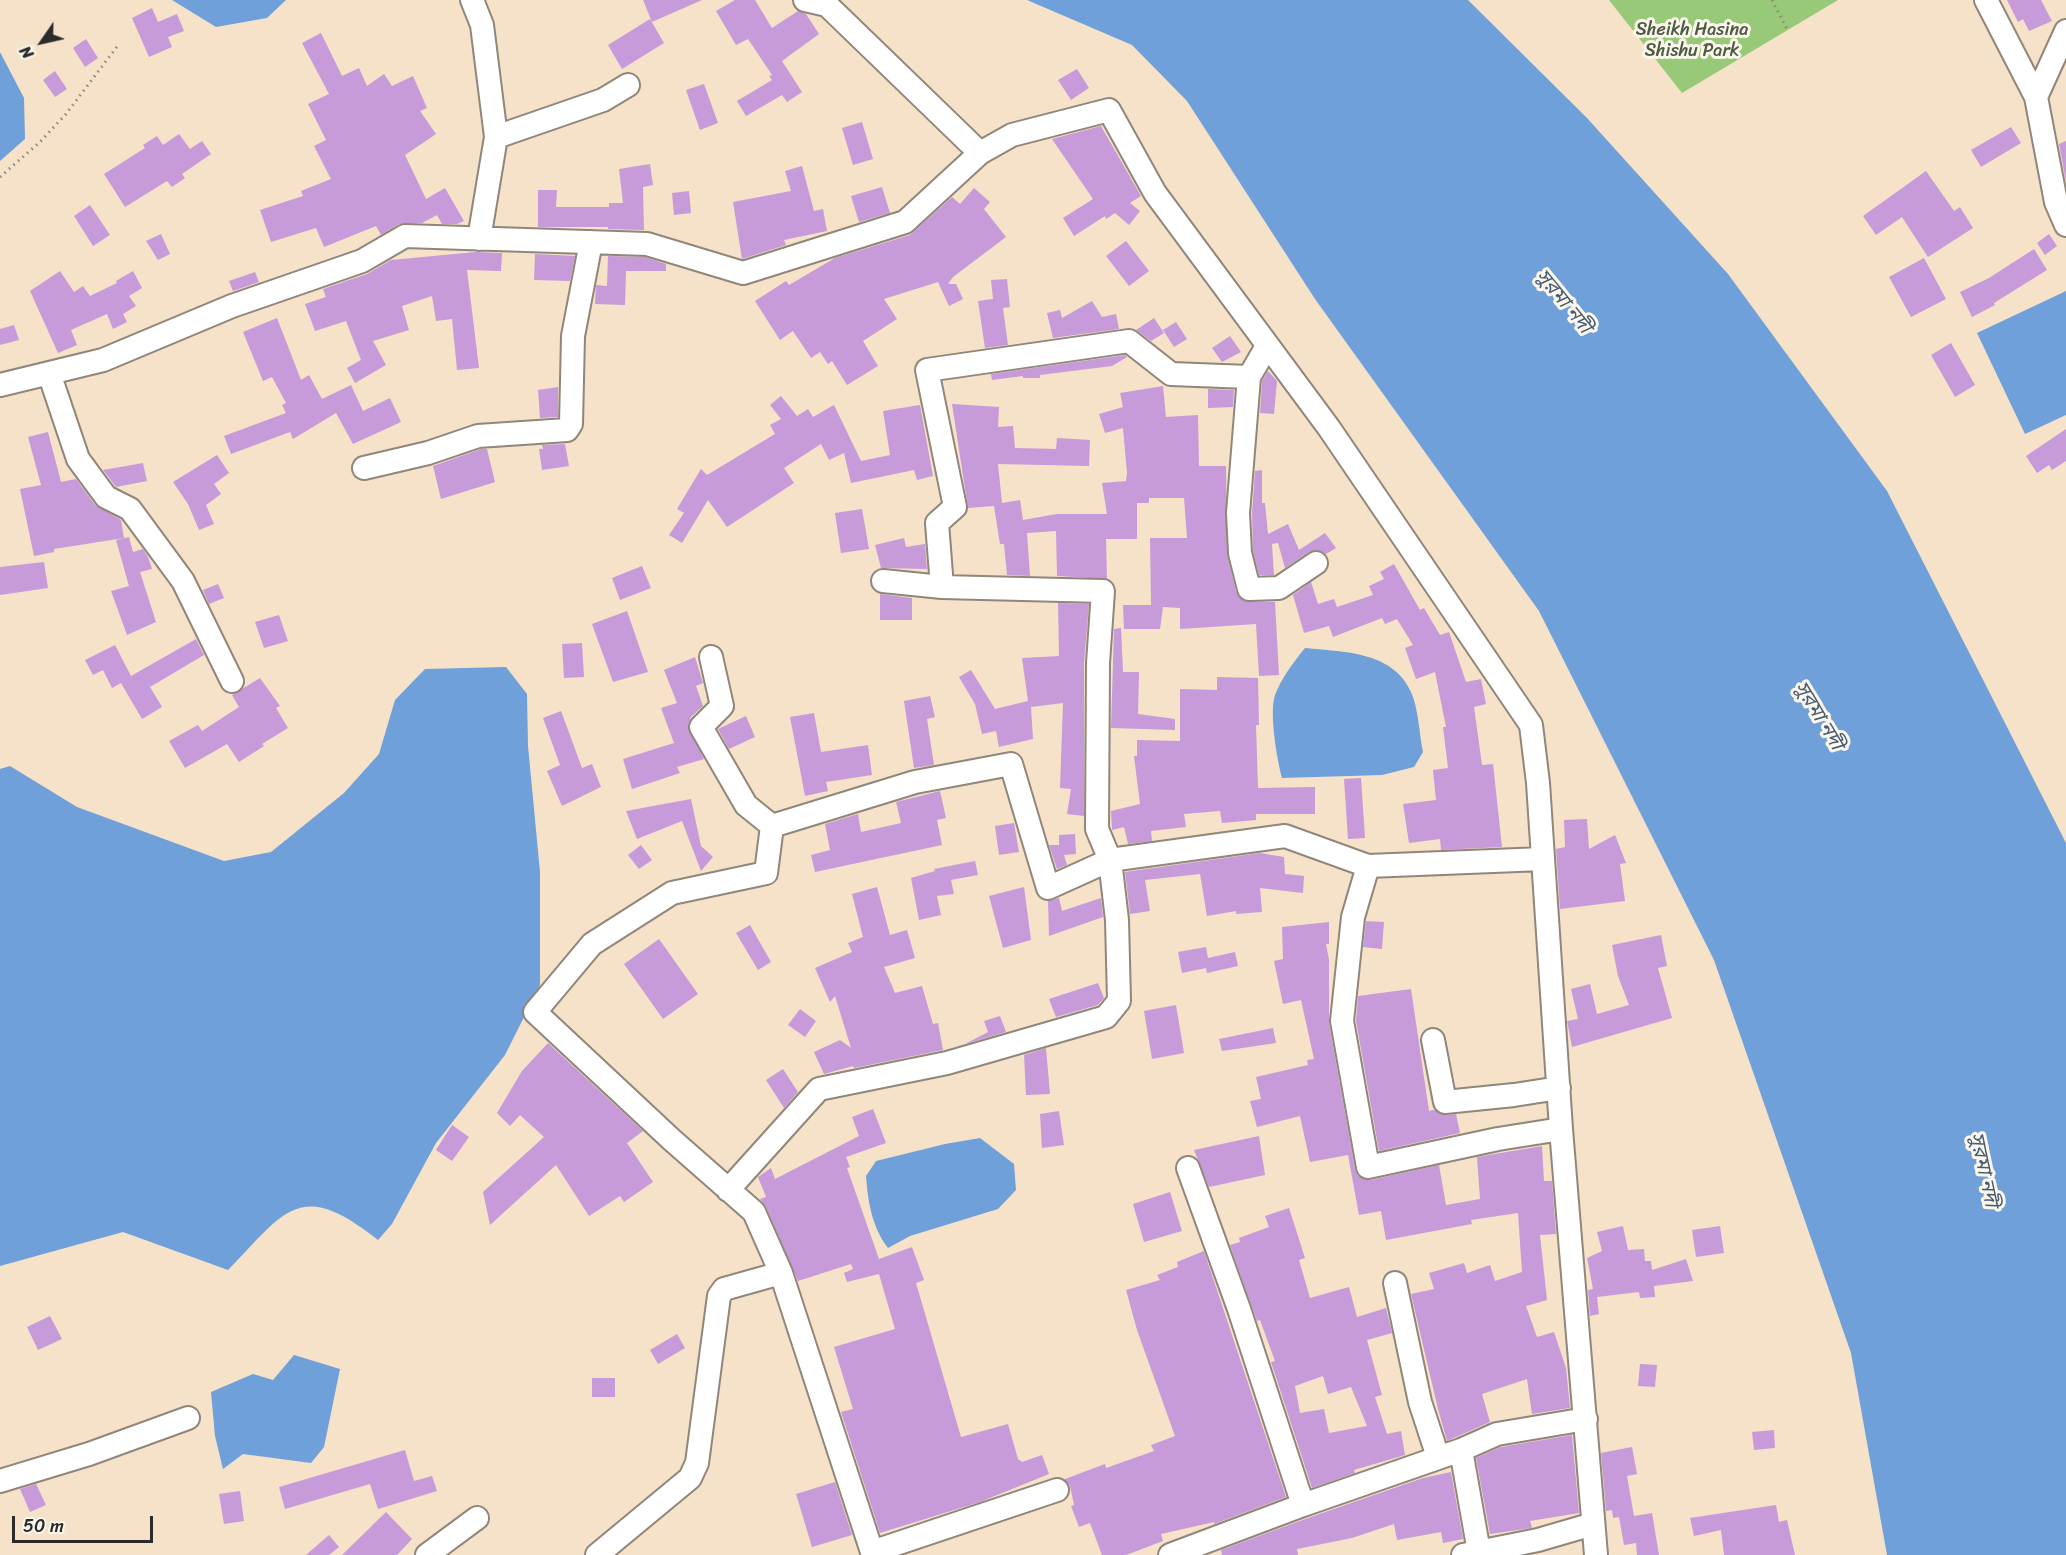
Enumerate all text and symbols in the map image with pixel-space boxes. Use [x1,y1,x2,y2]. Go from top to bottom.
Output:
north arrow [12,12,72,72]
park label: Sheikh Hasina Shishu Park [1636,19,1748,62]
text: N [12,40,42,65]
water label: সুরমা নদী [1530,265,1596,339]
water label: সুরমা নদী [1788,677,1848,755]
water label: সুরমা নদী [1963,1131,2003,1209]
scale bar [15,1504,156,1542]
text: 50 m [23,1510,64,1542]

